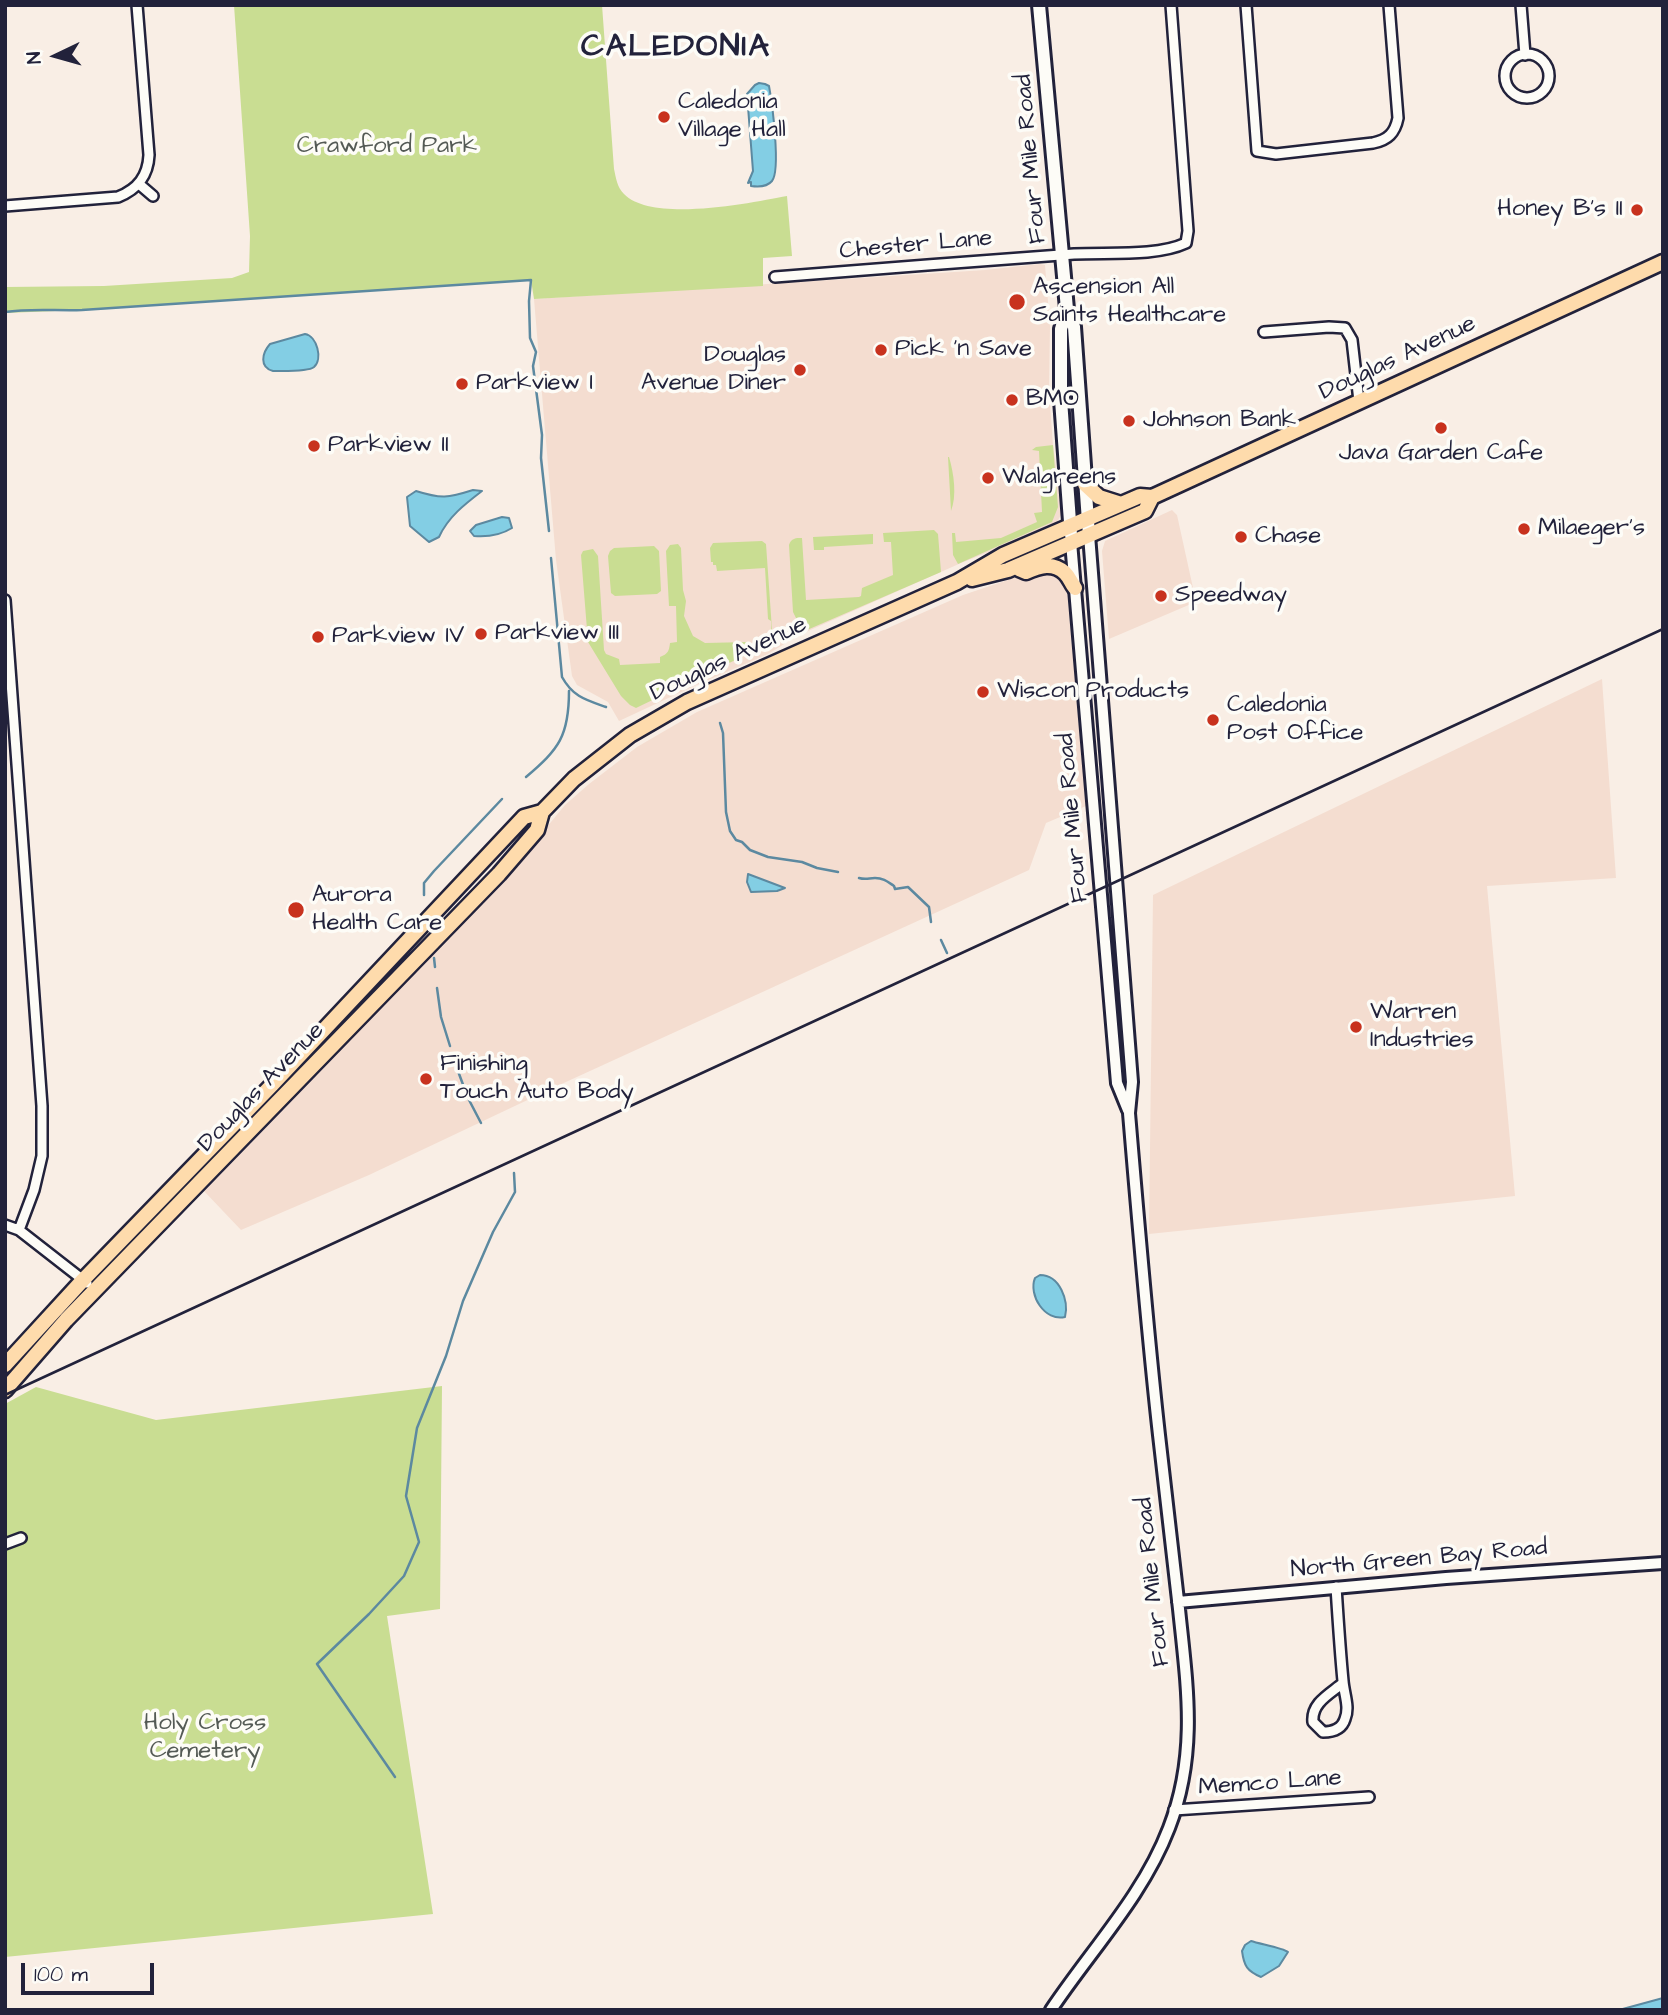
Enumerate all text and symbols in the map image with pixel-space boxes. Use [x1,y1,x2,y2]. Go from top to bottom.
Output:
north arrow [21,21,91,91]
district label: CALEDONIA [582,29,770,67]
text: N [21,51,49,65]
street label: Four Mile Road [1010,73,1054,245]
place label: Caledonia Village Hall [678,89,786,145]
marker: Caledonia Village Hall [656,109,672,125]
park label: Crawford Park [297,133,477,161]
place label: Honey B's II [1497,196,1623,224]
marker: Honey B's II [1629,202,1645,218]
street label: Chester Lane [838,225,994,267]
place label: Ascension All Saints Healthcare [1033,274,1226,330]
marker: Ascension All Saints Healthcare [1007,292,1027,312]
street label: Douglas Avenue [1315,310,1481,408]
place label: Pick 'n Save [895,336,1032,364]
place label: Douglas Avenue Diner [641,342,786,398]
marker: Pick 'n Save [873,342,889,358]
marker: Douglas Avenue Diner [792,362,808,378]
place label: Parkview I [476,370,593,398]
marker: Parkview I [454,376,470,392]
place label: BMO [1026,386,1079,414]
marker: BMO [1004,392,1020,408]
place label: Johnson Bank [1143,407,1296,435]
marker: Johnson Bank [1121,413,1137,429]
marker: Java Garden Cafe [1433,420,1449,436]
place label: Parkview II [328,432,449,460]
marker: Parkview II [306,438,322,454]
place label: Java Garden Cafe [1339,440,1543,468]
place label: Walgreens [1002,464,1116,492]
marker: Walgreens [980,470,996,486]
place label: Milaeger's [1538,515,1645,543]
marker: Milaeger's [1516,521,1532,537]
place label: Chase [1255,523,1321,551]
marker: Chase [1233,529,1249,545]
place label: Speedway [1175,582,1287,610]
marker: Speedway [1153,588,1169,604]
street label: Douglas Avenue [646,611,812,709]
place label: Parkview III [495,620,619,648]
place label: Parkview IV [332,623,464,651]
marker: Parkview III [473,626,489,642]
marker: Parkview IV [310,629,326,645]
place label: Wiscon Products [997,678,1189,706]
marker: Wiscon Products [975,684,991,700]
place label: Caledonia Post Office [1227,692,1364,748]
marker: Caledonia Post Office [1205,712,1221,728]
street label: Four Mile Road [1052,732,1096,904]
place label: Aurora Health Care [312,882,442,938]
marker: Aurora Health Care [286,900,306,920]
place label: Warren Industries [1370,999,1474,1055]
street label: Douglas Avenue [193,1017,331,1159]
marker: Warren Industries [1348,1019,1364,1035]
place label: Finishing Touch Auto Body [440,1051,634,1107]
marker: Finishing Touch Auto Body [418,1071,434,1087]
street label: Four Mile Road [1131,1496,1177,1668]
street label: North Green Bay Road [1289,1534,1549,1586]
park label: Holy Cross Cemetery [144,1710,266,1766]
street label: Memco Lane [1197,1765,1343,1803]
scale bar [24,1948,158,1992]
text: 100 m [34,1960,88,1989]

